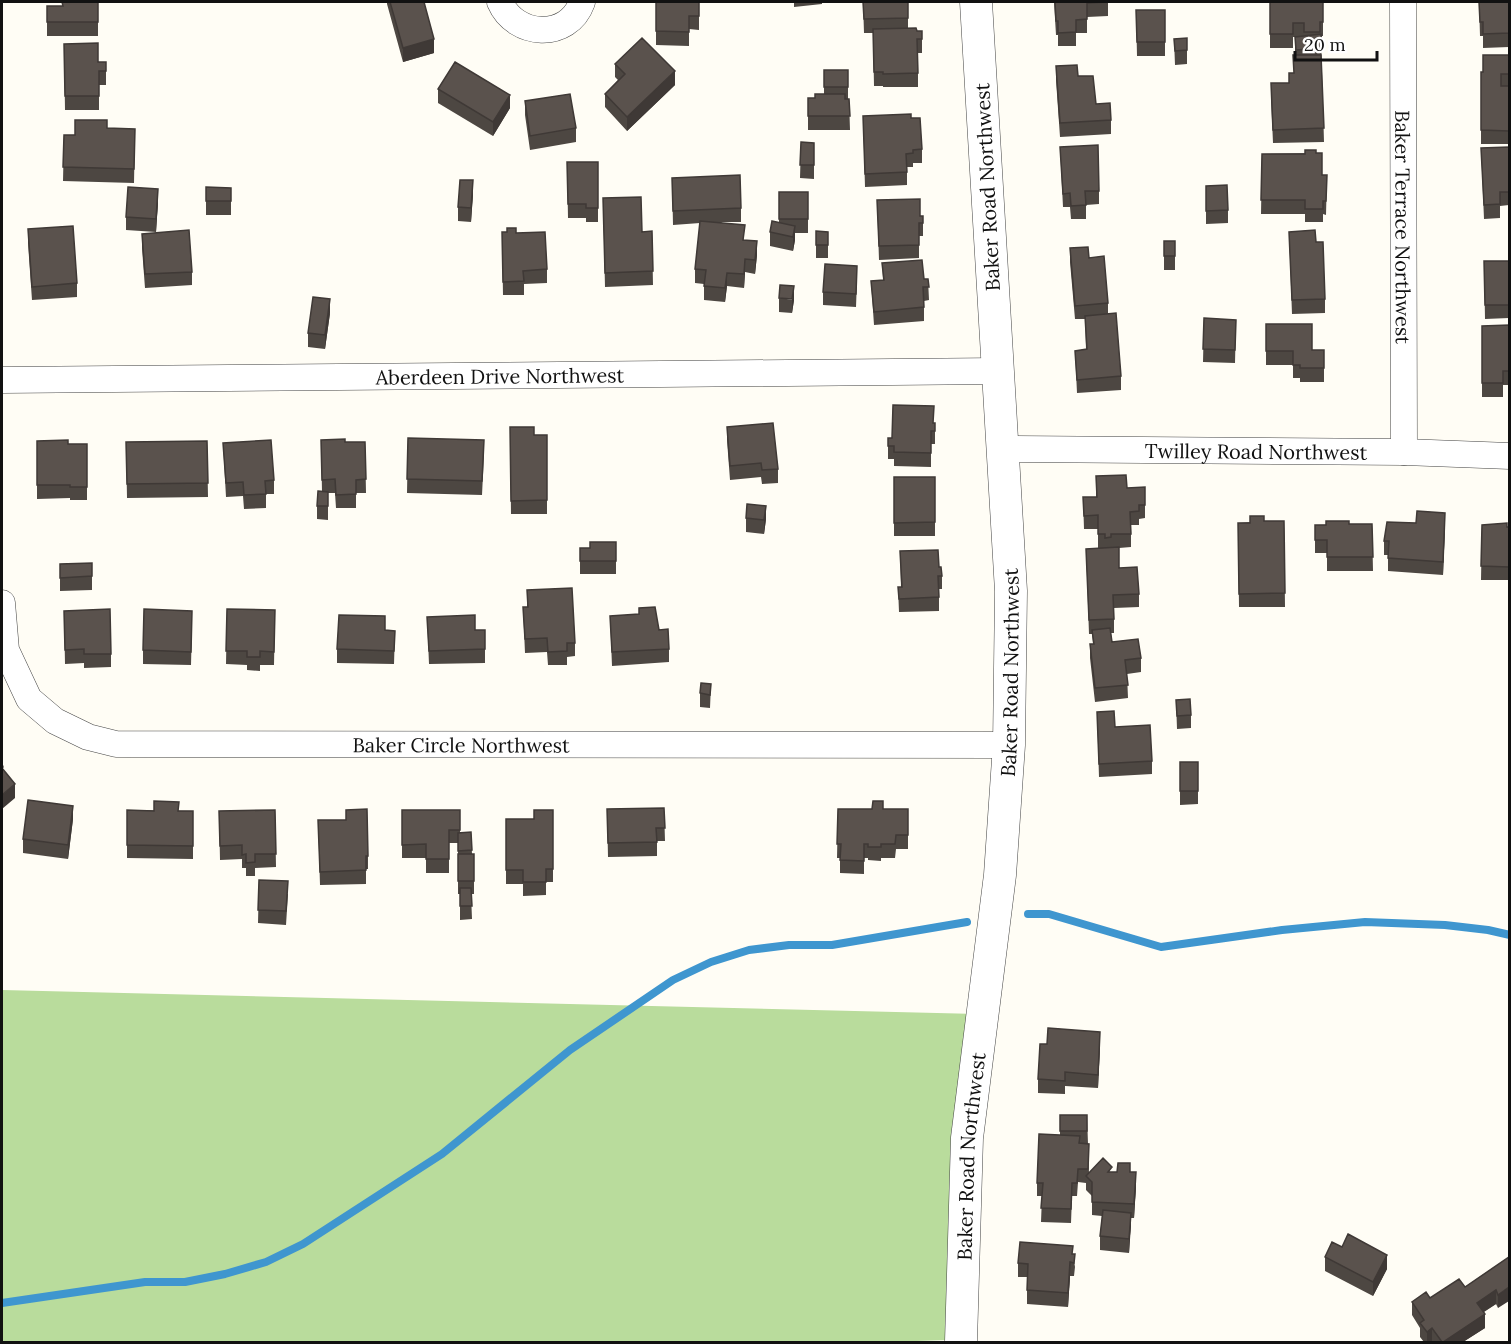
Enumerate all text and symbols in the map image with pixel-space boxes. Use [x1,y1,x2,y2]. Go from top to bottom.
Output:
scale bar [1295,24,1378,62]
text: 20 m [1304,33,1346,56]
street label: Baker Road Northwest [969,82,1005,292]
street label: Baker Terrace Northwest [1391,110,1416,344]
street label: Aberdeen Drive Northwest [375,362,625,389]
street label: Twilley Road Northwest [1145,438,1368,464]
street label: Baker Road Northwest [994,567,1024,778]
street label: Baker Circle Northwest [352,732,570,757]
street label: Baker Road Northwest [951,1051,990,1261]

